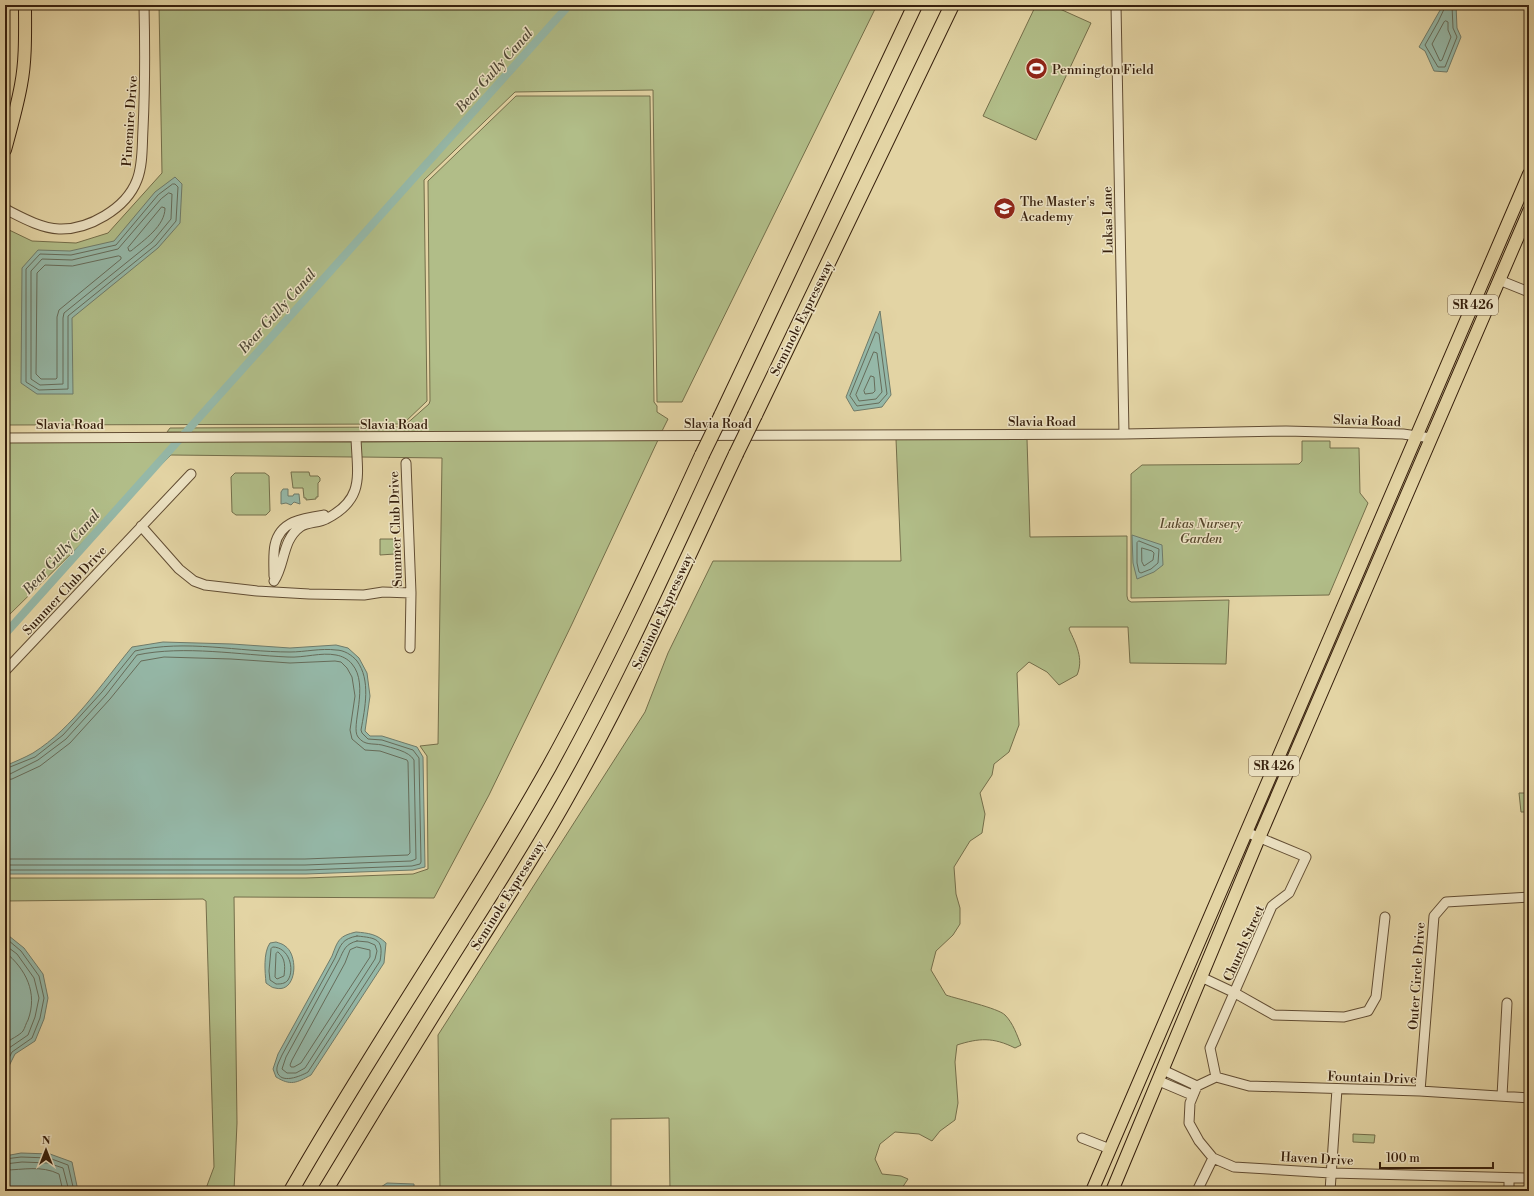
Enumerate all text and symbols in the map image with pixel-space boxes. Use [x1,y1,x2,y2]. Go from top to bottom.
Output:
water label: Bear Gully Canal [451,24,538,117]
sports icon: Pennington Field [1024,56,1050,82]
place label: Pennington Field [1052,62,1154,78]
street label: Pinemire Drive [119,75,141,167]
street label: Lukas Lane [1099,186,1117,254]
place label: The Master's Academy [1019,194,1095,225]
school or university icon: The Master's Academy [991,195,1017,221]
street label: Seminole Expressway [767,257,837,379]
water label: Bear Gully Canal [234,265,321,358]
road number: SR 426 [1448,295,1498,315]
street label: Slavia Road [1333,412,1402,430]
street label: Slavia Road [1008,414,1077,430]
street label: Slavia Road [684,416,753,432]
street label: Slavia Road [36,417,105,433]
street label: Slavia Road [360,417,429,433]
street label: Summer Club Drive [386,470,406,587]
water label: Bear Gully Canal [18,506,105,599]
park label: Lukas Nursery Garden [1159,516,1242,547]
street label: Summer Club Drive [19,543,110,639]
street label: Seminole Expressway [629,550,697,672]
road number: SR 426 [1249,756,1299,776]
street label: Seminole Expressway [468,837,549,953]
street label: Church Street [1220,902,1268,984]
street label: Outer Circle Drive [1405,921,1429,1031]
street label: Fountain Drive [1327,1068,1417,1088]
north arrow [26,1130,66,1170]
text: N [42,1134,51,1148]
scale bar [1380,1144,1493,1170]
street label: Haven Drive [1280,1149,1354,1169]
text: 100 m [1386,1151,1420,1166]

